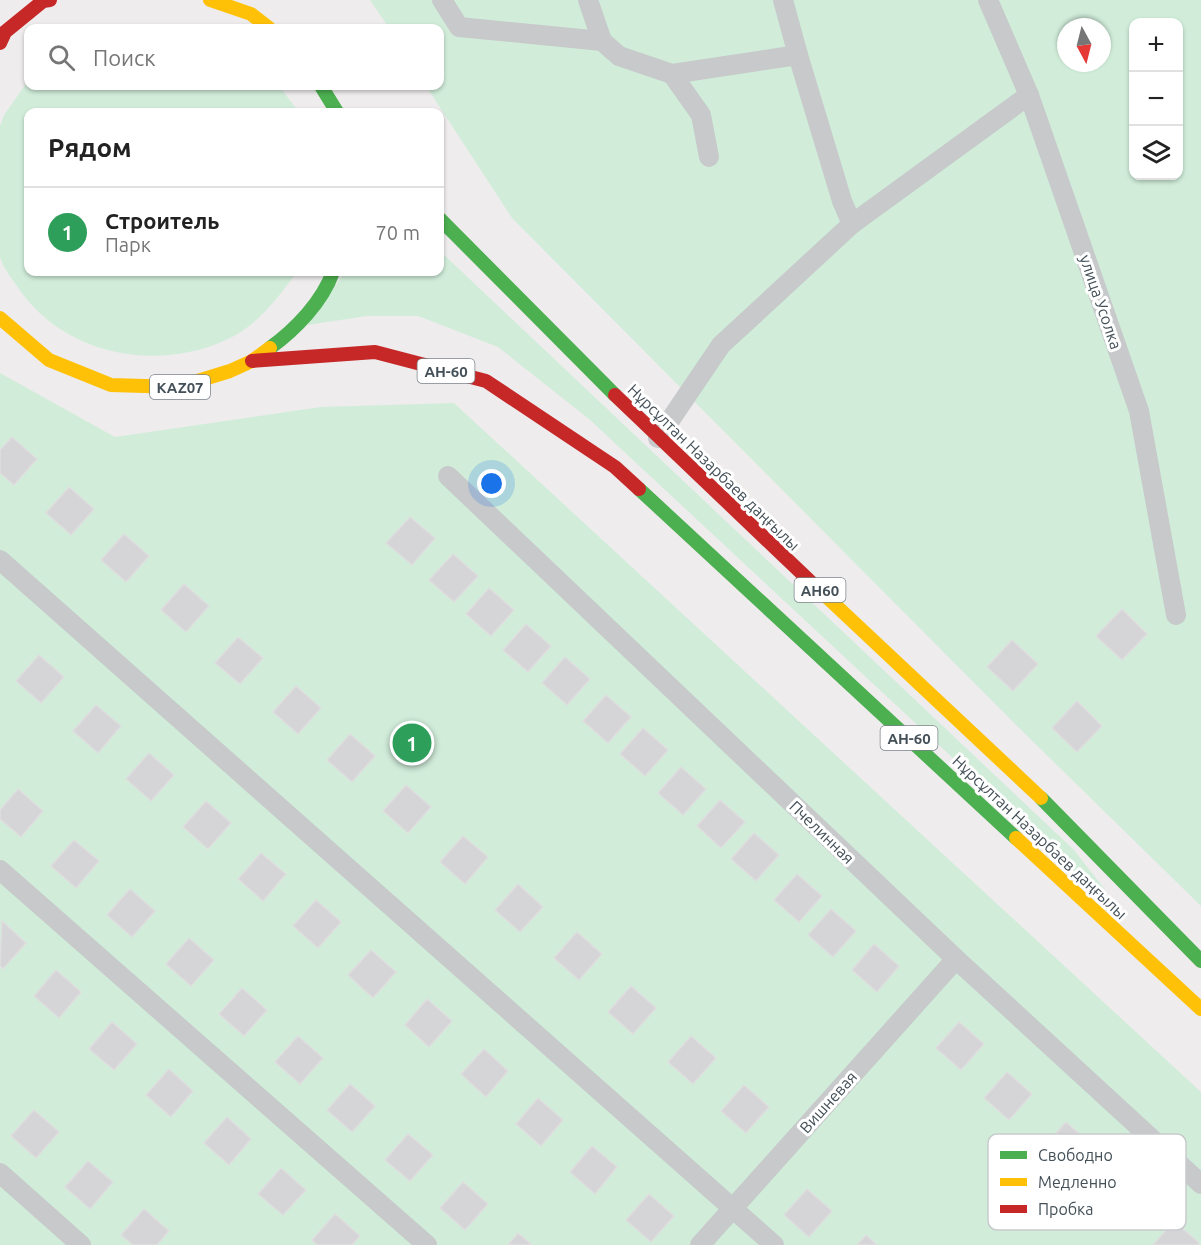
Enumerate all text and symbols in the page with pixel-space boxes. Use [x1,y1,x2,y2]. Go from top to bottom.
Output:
north arrow [1057,18,1111,72]
map controls [1129,18,1183,180]
button: + [1129,18,1183,72]
search box [24,24,444,90]
icon: search [45,41,78,74]
text: Поиск [93,45,156,70]
button: − [1129,72,1183,126]
button: layers [1129,126,1183,180]
text: Рядом [48,133,132,162]
text: Строитель [105,208,219,233]
text: 1 [62,221,73,244]
text: 70 m [376,221,420,244]
text: Парк [105,233,151,256]
street label: улица Усолка [1076,252,1126,352]
road number: АН-60 [418,359,474,383]
road number: KAZ07 [150,375,210,399]
street label: Нұрсұлтан Назарбаев даңғылы [625,380,803,554]
your location [477,469,506,498]
road number: АН60 [794,578,846,602]
pin: 1 [392,720,432,766]
road number: АН-60 [880,726,938,750]
street label: Нұрсұлтан Назарбаев даңғылы [949,751,1131,923]
street label: Пчелинная [786,797,858,867]
street label: Вишневая [796,1068,860,1136]
legend [988,1134,1186,1230]
text: Свободно [1038,1146,1113,1164]
text: Медленно [1038,1173,1117,1191]
text: Пробка [1038,1200,1094,1218]

